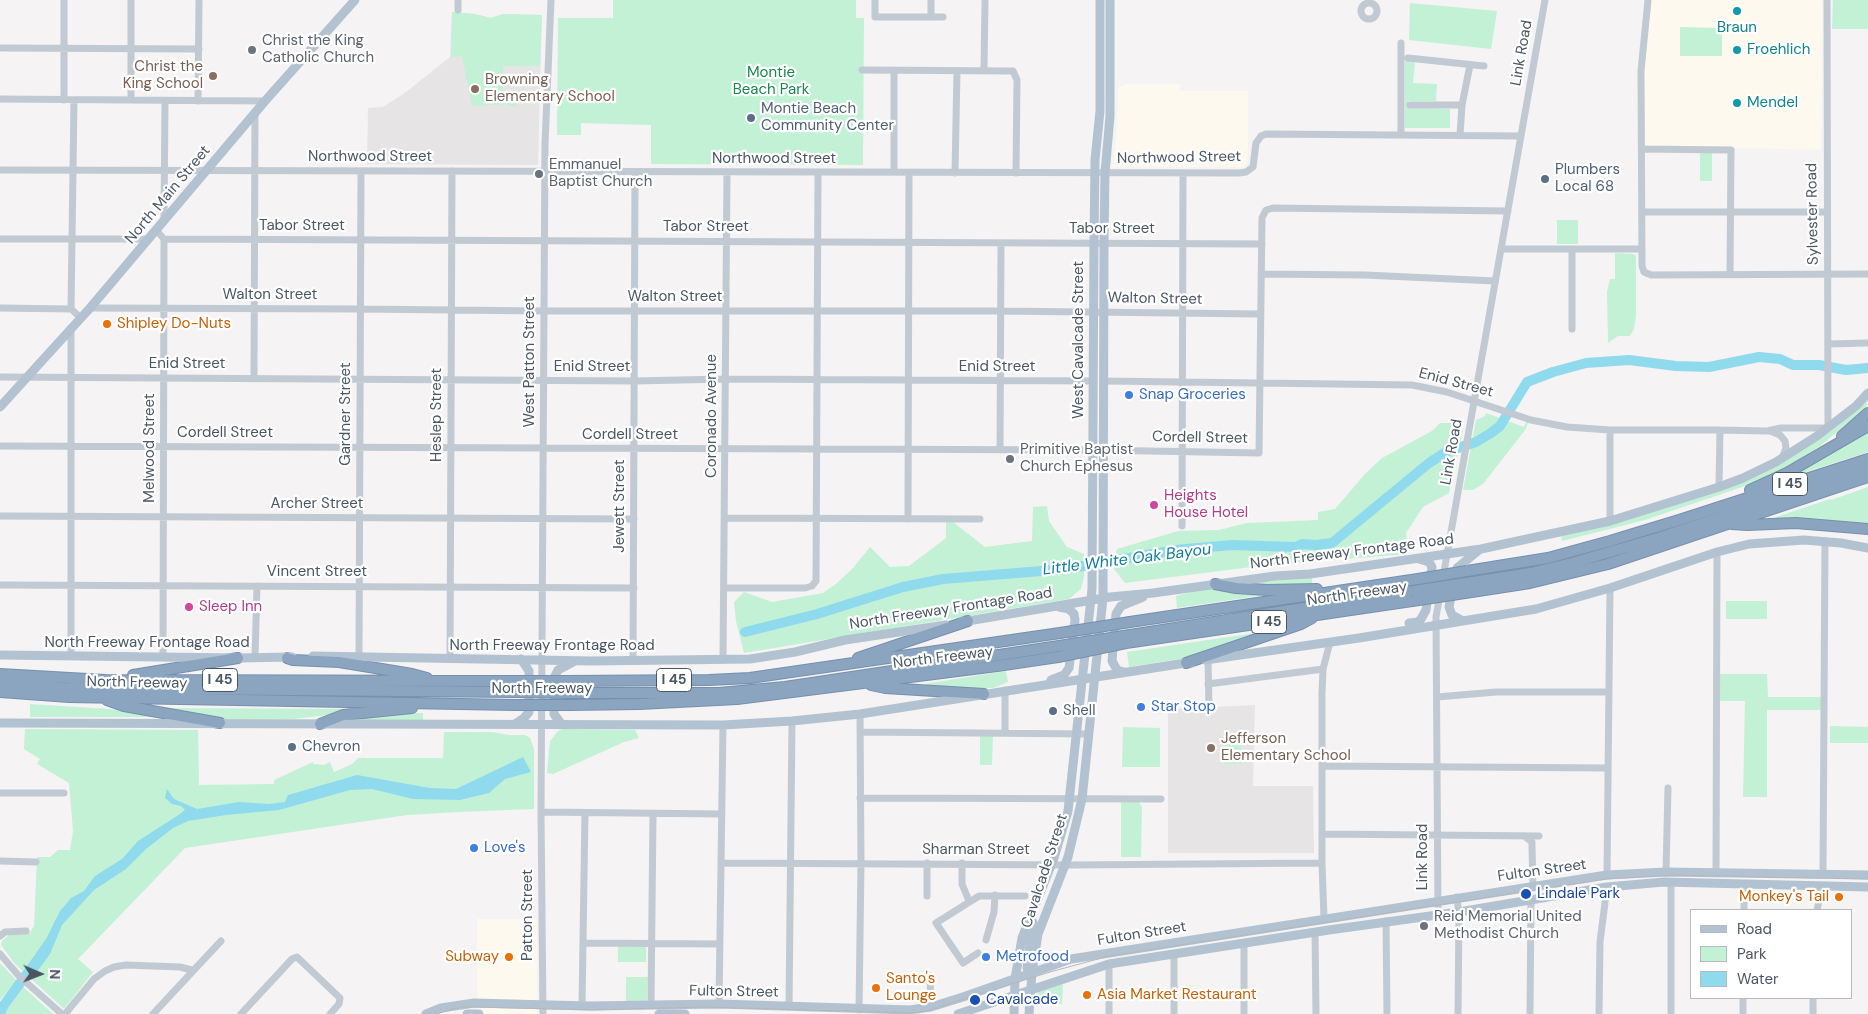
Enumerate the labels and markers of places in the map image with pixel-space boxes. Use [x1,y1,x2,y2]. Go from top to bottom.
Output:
marker: Braun [1731,5,1743,17]
place label: Braun [1717,19,1757,37]
place label: Christ the King Catholic Church [262,32,374,67]
place label: Froehlich [1747,41,1810,59]
marker: Christ the King Catholic Church [246,44,258,56]
marker: Froehlich [1731,44,1743,56]
place label: Christ the King School [123,58,203,93]
marker: Christ the King School [207,70,219,82]
place label: Browning Elementary School [485,71,615,106]
marker: Browning Elementary School [469,83,481,95]
place label: Mendel [1747,94,1798,112]
marker: Mendel [1731,97,1743,109]
place label: Montie Beach Community Center [761,100,894,135]
marker: Montie Beach Community Center [745,112,757,124]
place label: Emmanuel Baptist Church [549,156,652,191]
place label: Plumbers Local 68 [1555,161,1620,196]
marker: Emmanuel Baptist Church [533,168,545,180]
marker: Plumbers Local 68 [1539,173,1551,185]
place label: Shipley Do-Nuts [117,315,231,333]
marker: Shipley Do-Nuts [101,318,113,330]
place label: Snap Groceries [1139,386,1246,404]
marker: Snap Groceries [1123,389,1135,401]
place label: Primitive Baptist Church Ephesus [1020,441,1133,476]
marker: Primitive Baptist Church Ephesus [1004,453,1016,465]
place label: Heights House Hotel [1164,487,1248,522]
marker: Heights House Hotel [1148,499,1160,511]
place label: Sleep Inn [199,598,262,616]
marker: Sleep Inn [183,601,195,613]
place label: Star Stop [1151,698,1216,716]
marker: Star Stop [1135,701,1147,713]
place label: Shell [1063,702,1096,720]
marker: Shell [1047,705,1059,717]
place label: Jefferson Elementary School [1221,730,1351,765]
place label: Chevron [302,738,360,756]
marker: Chevron [286,741,298,753]
marker: Jefferson Elementary School [1205,742,1217,754]
place label: Love's [484,839,525,857]
marker: Love's [468,842,480,854]
place label: Lindale Park [1537,885,1620,903]
marker: Lindale Park [1519,887,1533,901]
place label: Monkey's Tail [1739,888,1829,906]
marker: Monkey's Tail [1833,891,1845,903]
place label: Reid Memorial United Methodist Church [1434,908,1582,943]
marker: Reid Memorial United Methodist Church [1418,920,1430,932]
place label: Subway [445,948,499,966]
place label: Metrofood [996,948,1069,966]
marker: Subway [503,951,515,963]
marker: Metrofood [980,951,992,963]
place label: Santo's Lounge [886,970,936,1005]
marker: Santo's Lounge [870,982,882,994]
place label: Asia Market Restaurant [1097,986,1257,1004]
marker: Asia Market Restaurant [1081,989,1093,1001]
place label: Cavalcade [986,991,1058,1009]
marker: Cavalcade [968,993,982,1007]

